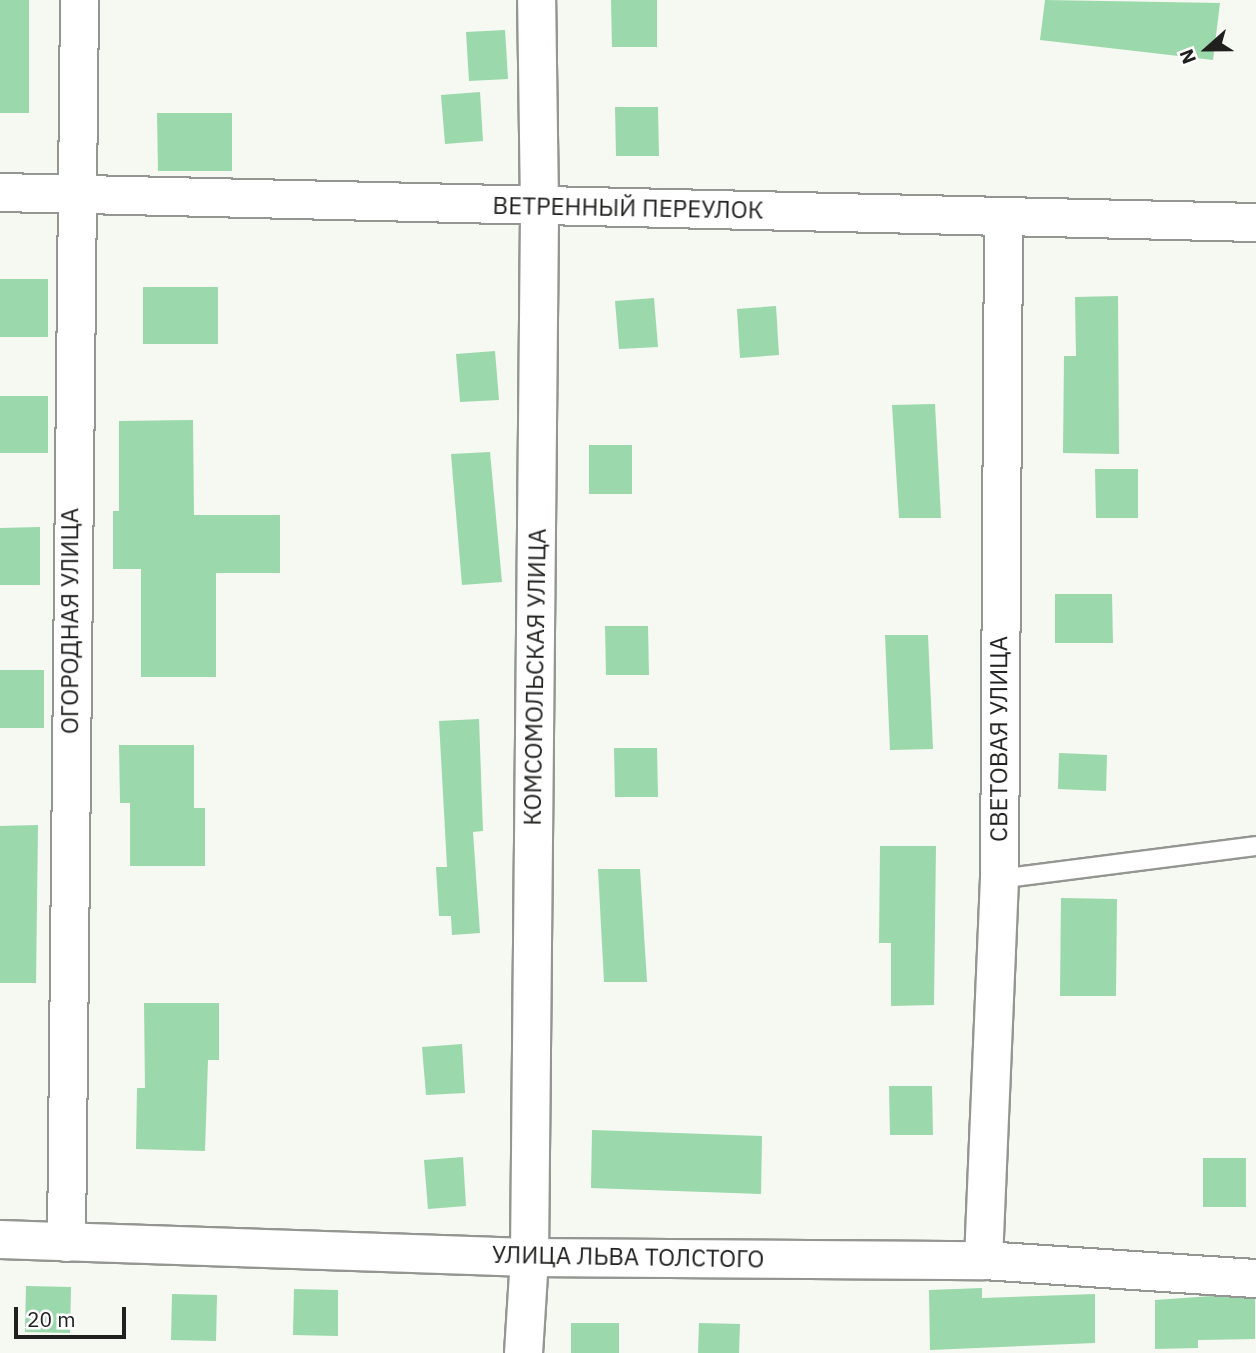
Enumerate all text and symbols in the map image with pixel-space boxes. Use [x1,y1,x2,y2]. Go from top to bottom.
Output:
north arrow [1172,14,1242,84]
text: N [1174,46,1201,67]
street label: ВЕТРЕННЫЙ ПЕРЕУЛОК [492,191,764,225]
street label: ОГОРОДНАЯ УЛИЦА [56,508,84,734]
street label: КОМСОМОЛЬСКАЯ УЛИЦА [518,528,552,826]
street label: СВЕТОВАЯ УЛИЦА [985,636,1013,842]
street label: УЛИЦА ЛЬВА ТОЛСТОГО [492,1240,764,1274]
scale bar [18,1294,130,1338]
text: 20 m [27,1305,76,1333]

